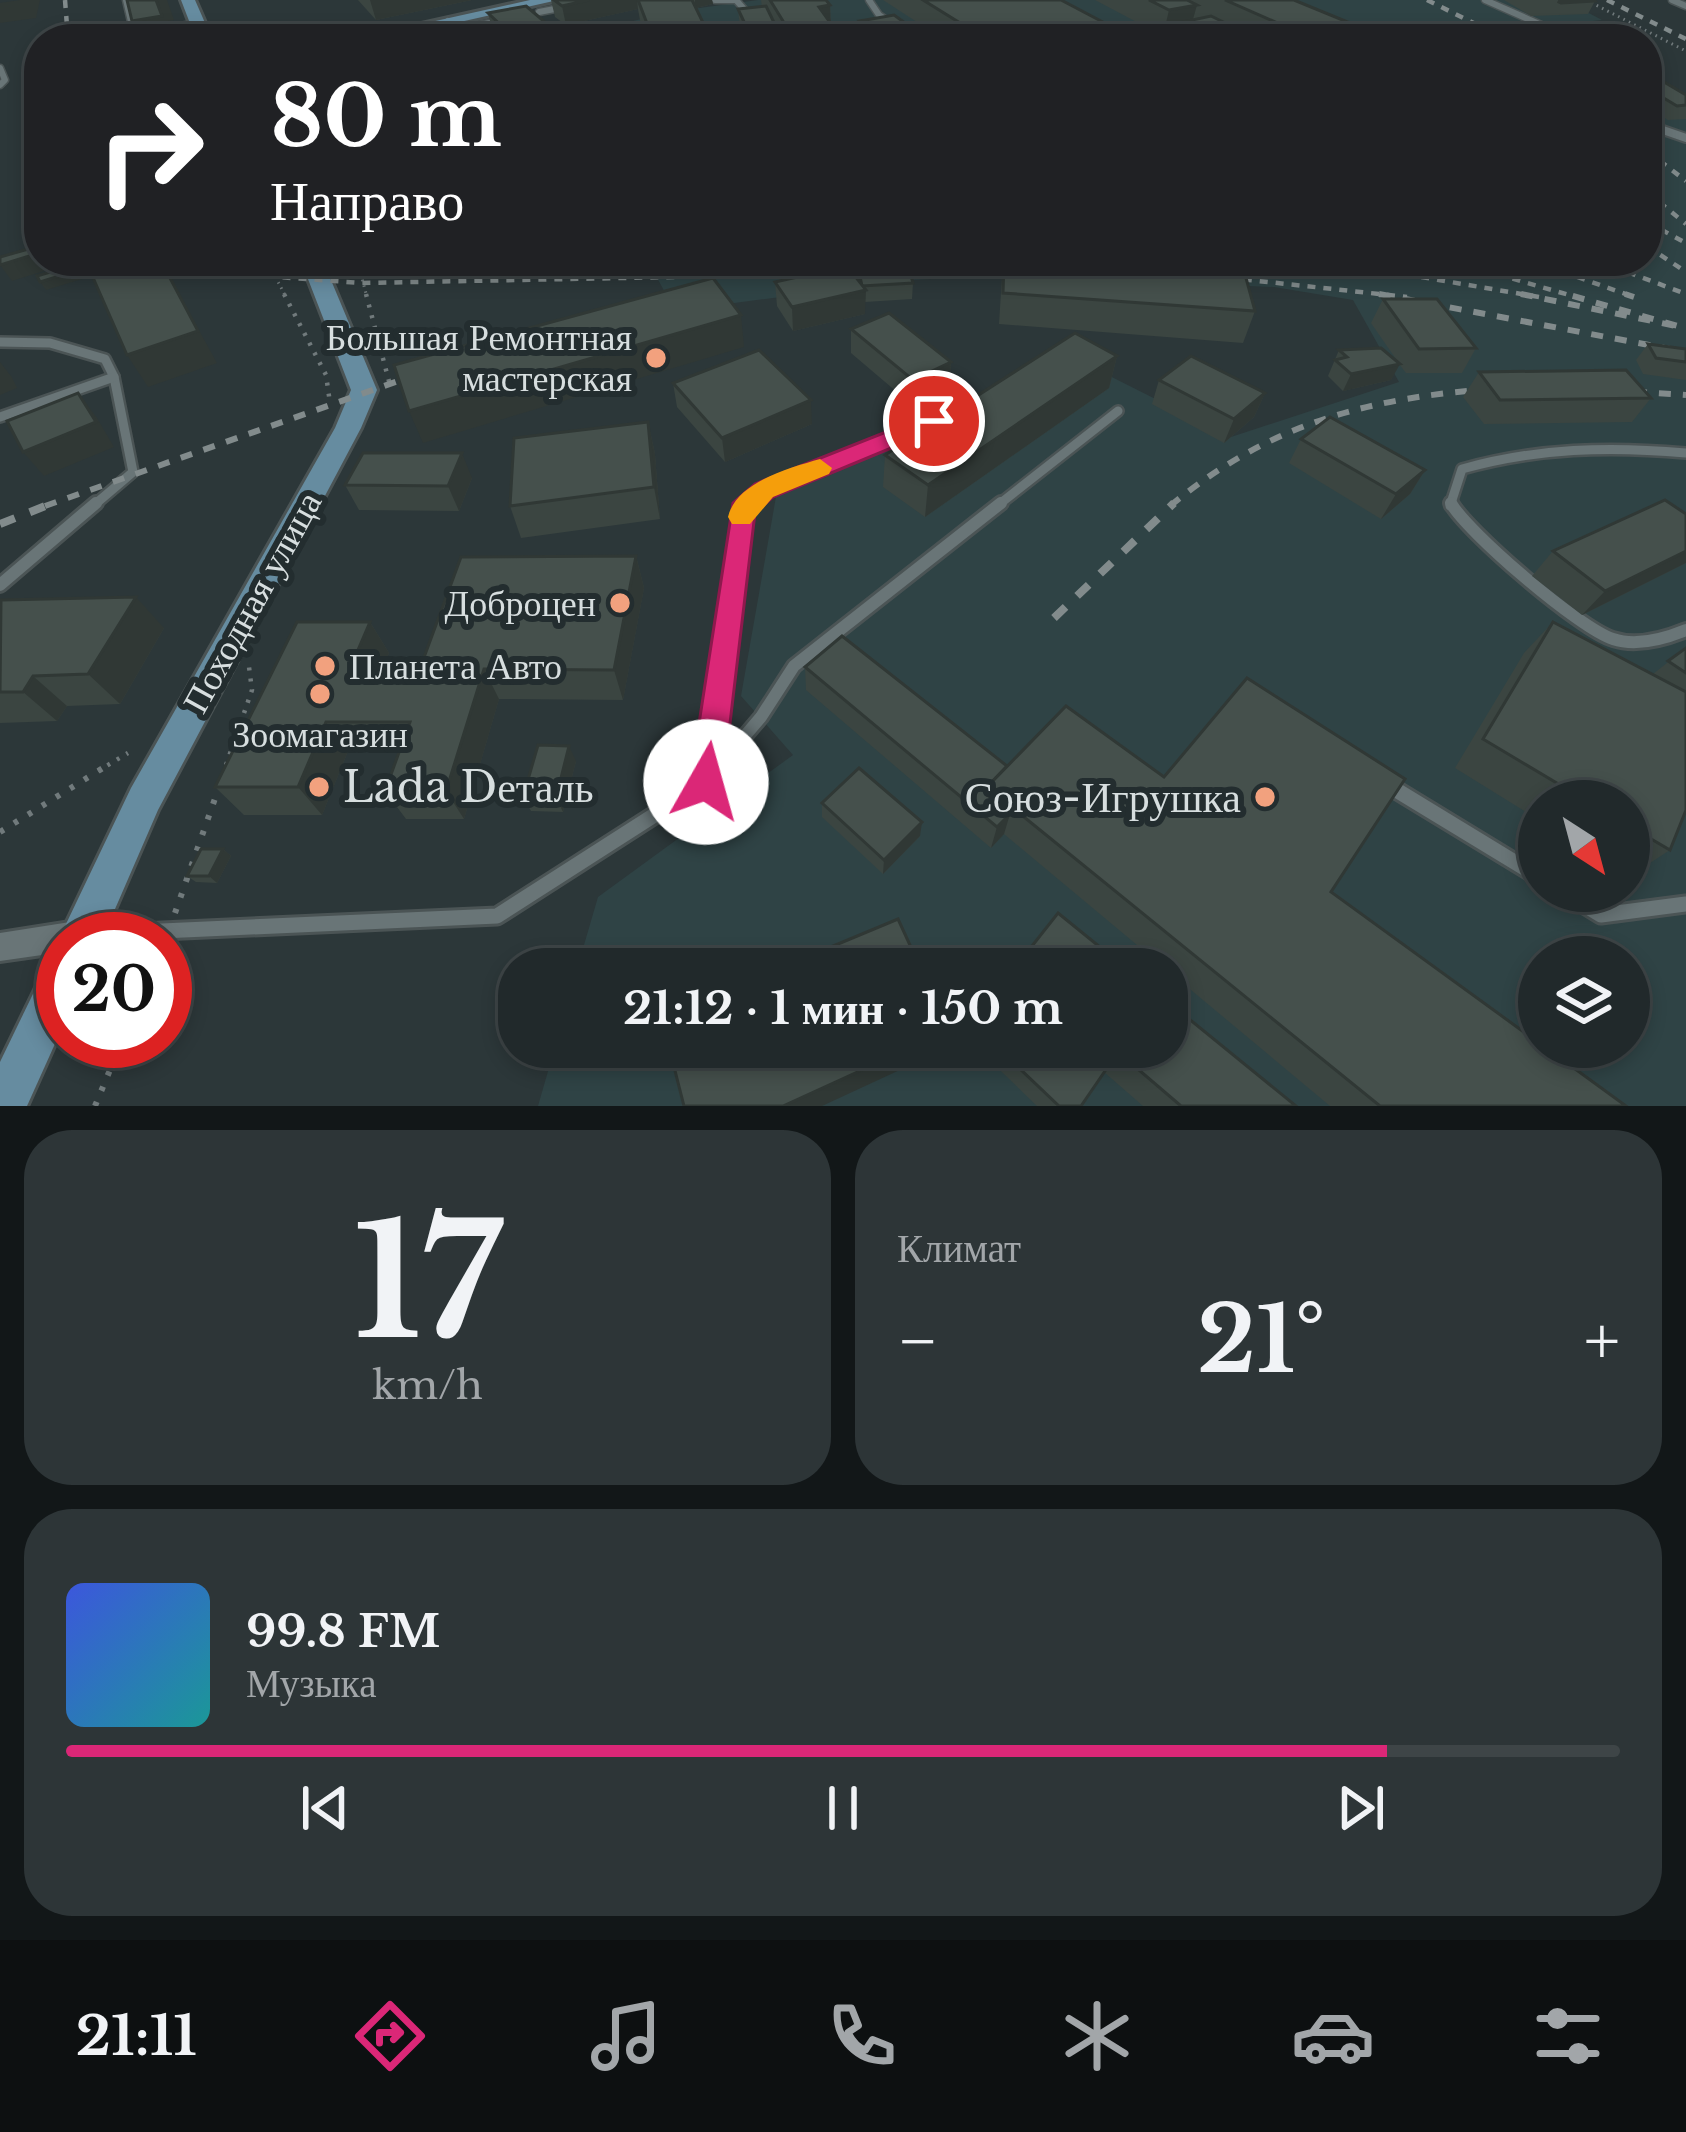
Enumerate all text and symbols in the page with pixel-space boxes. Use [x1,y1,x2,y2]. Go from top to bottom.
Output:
text: 80 m [270,65,502,169]
icon: right [72,72,228,228]
text: Направо [270,168,464,235]
place label: Большая Ремонтная мастерская [326,315,632,401]
marker: Большая Ремонтная мастерская [643,345,669,371]
pin [883,370,985,472]
icon: arrive [901,388,967,454]
street label: Походная улица [173,483,331,721]
place label: Доброцен [445,581,596,626]
marker: Доброцен [607,590,633,616]
place label: Планета Авто [349,644,562,689]
marker: Планета Авто [312,653,338,679]
marker: Зоомагазин [307,681,333,707]
place label: Зоомагазин [232,712,408,757]
position arrow [643,719,769,845]
place label: Lada Dеталь [343,761,594,813]
place label: Союз-Игрушка [965,771,1241,823]
marker: Lada Dеталь [306,774,332,800]
north arrow [1518,780,1650,912]
map controls [1518,780,1650,1068]
marker: Союз-Игрушка [1252,784,1278,810]
speed limit sign: 20 [36,912,192,1068]
button: layers [1518,936,1650,1068]
text: 21:12 · 1 мин · 150 m [623,980,1063,1036]
text: 17 [353,1186,502,1379]
text: Климат [897,1224,1021,1273]
text: 21° [1197,1285,1325,1396]
text: − [897,1300,939,1382]
text: + [1584,1300,1620,1382]
text: km/h [372,1361,483,1410]
text: 99.8 FM [246,1603,440,1659]
text: Музыка [246,1659,376,1708]
icon: previous [292,1775,358,1841]
icon: pause [810,1775,876,1841]
icon: next [1328,1775,1394,1841]
icon: directions [348,1994,432,2078]
icon: music [584,1994,668,2078]
icon: phone [820,1994,904,2078]
icon: climate [1055,1994,1139,2078]
icon: car [1291,1994,1375,2078]
icon: filters [1526,1994,1610,2078]
text: 21:11 [76,2003,197,2070]

